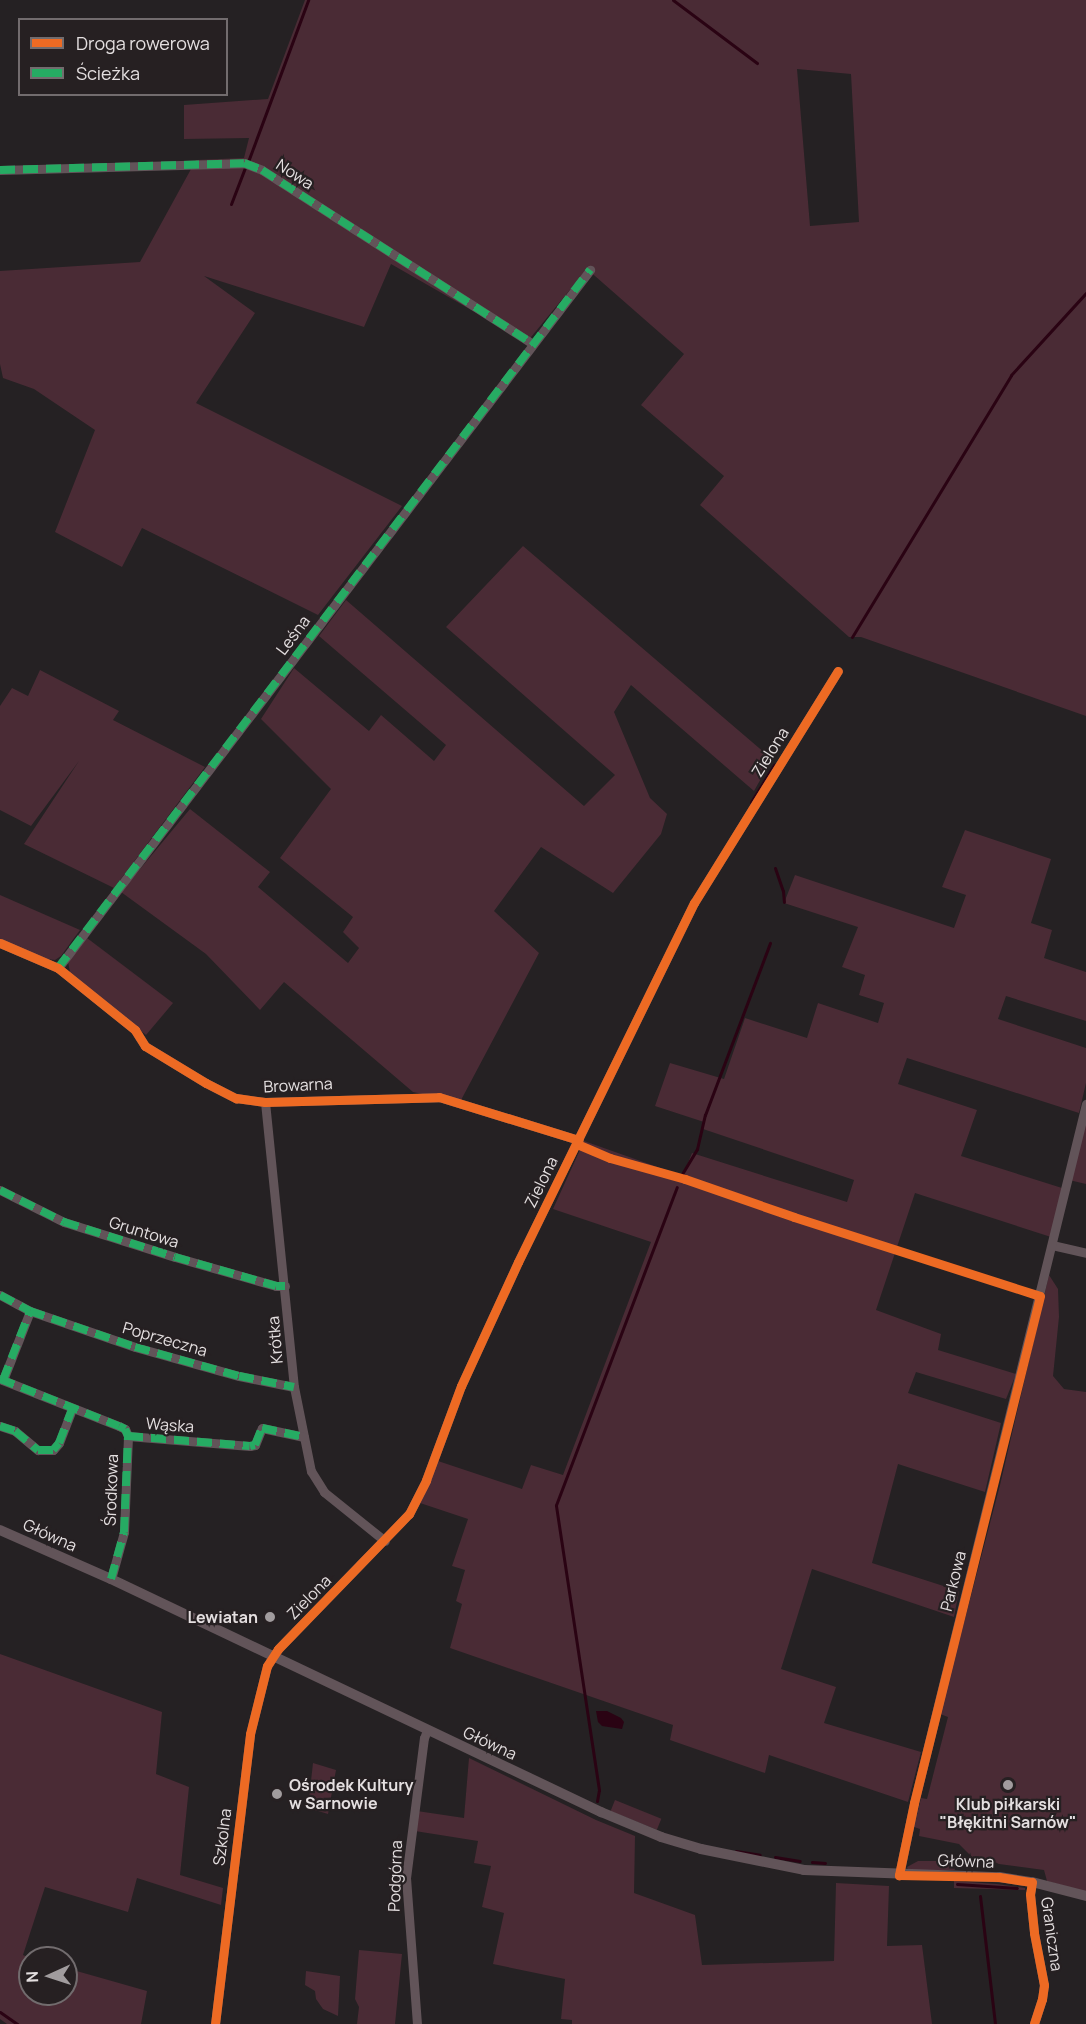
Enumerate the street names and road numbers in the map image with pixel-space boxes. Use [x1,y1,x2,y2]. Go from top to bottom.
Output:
street label: Nowa [273,155,317,193]
street label: Leśna [272,612,314,658]
street label: Zielona [747,724,793,780]
street label: Browarna [263,1074,333,1096]
street label: Zielona [520,1153,562,1211]
street label: Gruntowa [107,1212,181,1252]
street label: Krótka [263,1315,287,1365]
street label: Poprzeczna [120,1318,210,1360]
street label: Wąska [145,1414,195,1436]
street label: Środkowa [100,1454,122,1526]
street label: Główna [20,1515,80,1555]
street label: Parkowa [936,1549,970,1613]
street label: Zielona [283,1571,335,1623]
street label: Główna [460,1722,520,1764]
street label: Szkolna [209,1807,235,1867]
street label: Podgórna [384,1840,406,1912]
street label: Główna [937,1850,995,1872]
street label: Graniczna [1037,1896,1067,1972]

